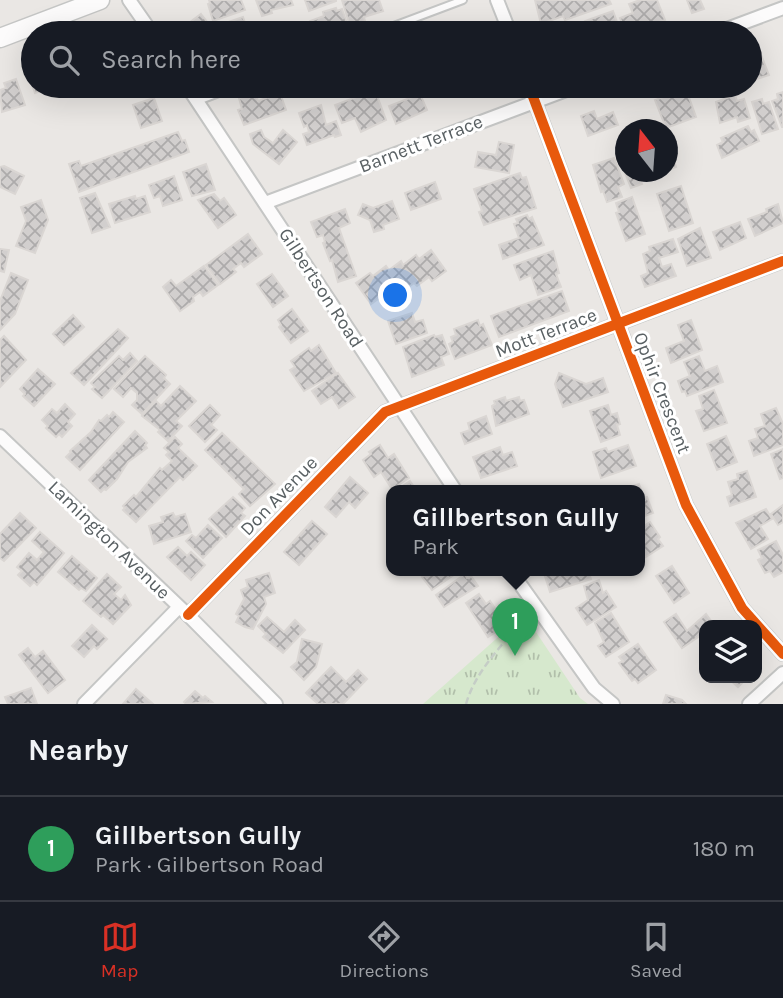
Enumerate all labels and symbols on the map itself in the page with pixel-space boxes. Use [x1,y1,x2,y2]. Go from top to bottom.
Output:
street label: Barnett Terrace [356,110,486,178]
north arrow [615,119,678,182]
street label: Gilbertson Road [274,224,368,352]
your location [378,278,412,312]
street label: Mott Terrace [492,304,600,362]
street label: Ophir Crescent [629,329,695,457]
street label: Don Avenue [236,452,322,540]
street label: Lamington Avenue [43,476,175,604]
pin: 1 [492,598,538,656]

